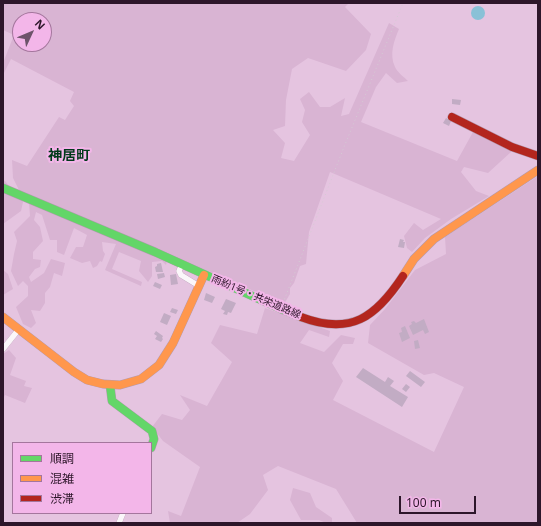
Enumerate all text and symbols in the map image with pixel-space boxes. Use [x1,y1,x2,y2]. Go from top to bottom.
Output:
north arrow [12,12,52,52]
text: N [32,16,49,32]
district label: 神居町 [48,148,90,164]
street label: 雨紛1号・共栄道路線 [210,273,302,321]
legend [12,442,152,514]
text: 順調 [50,450,74,467]
text: 混雑 [50,470,74,487]
scale bar [401,488,478,514]
text: 渋滞 [50,490,74,507]
text: 100 m [406,494,441,511]

